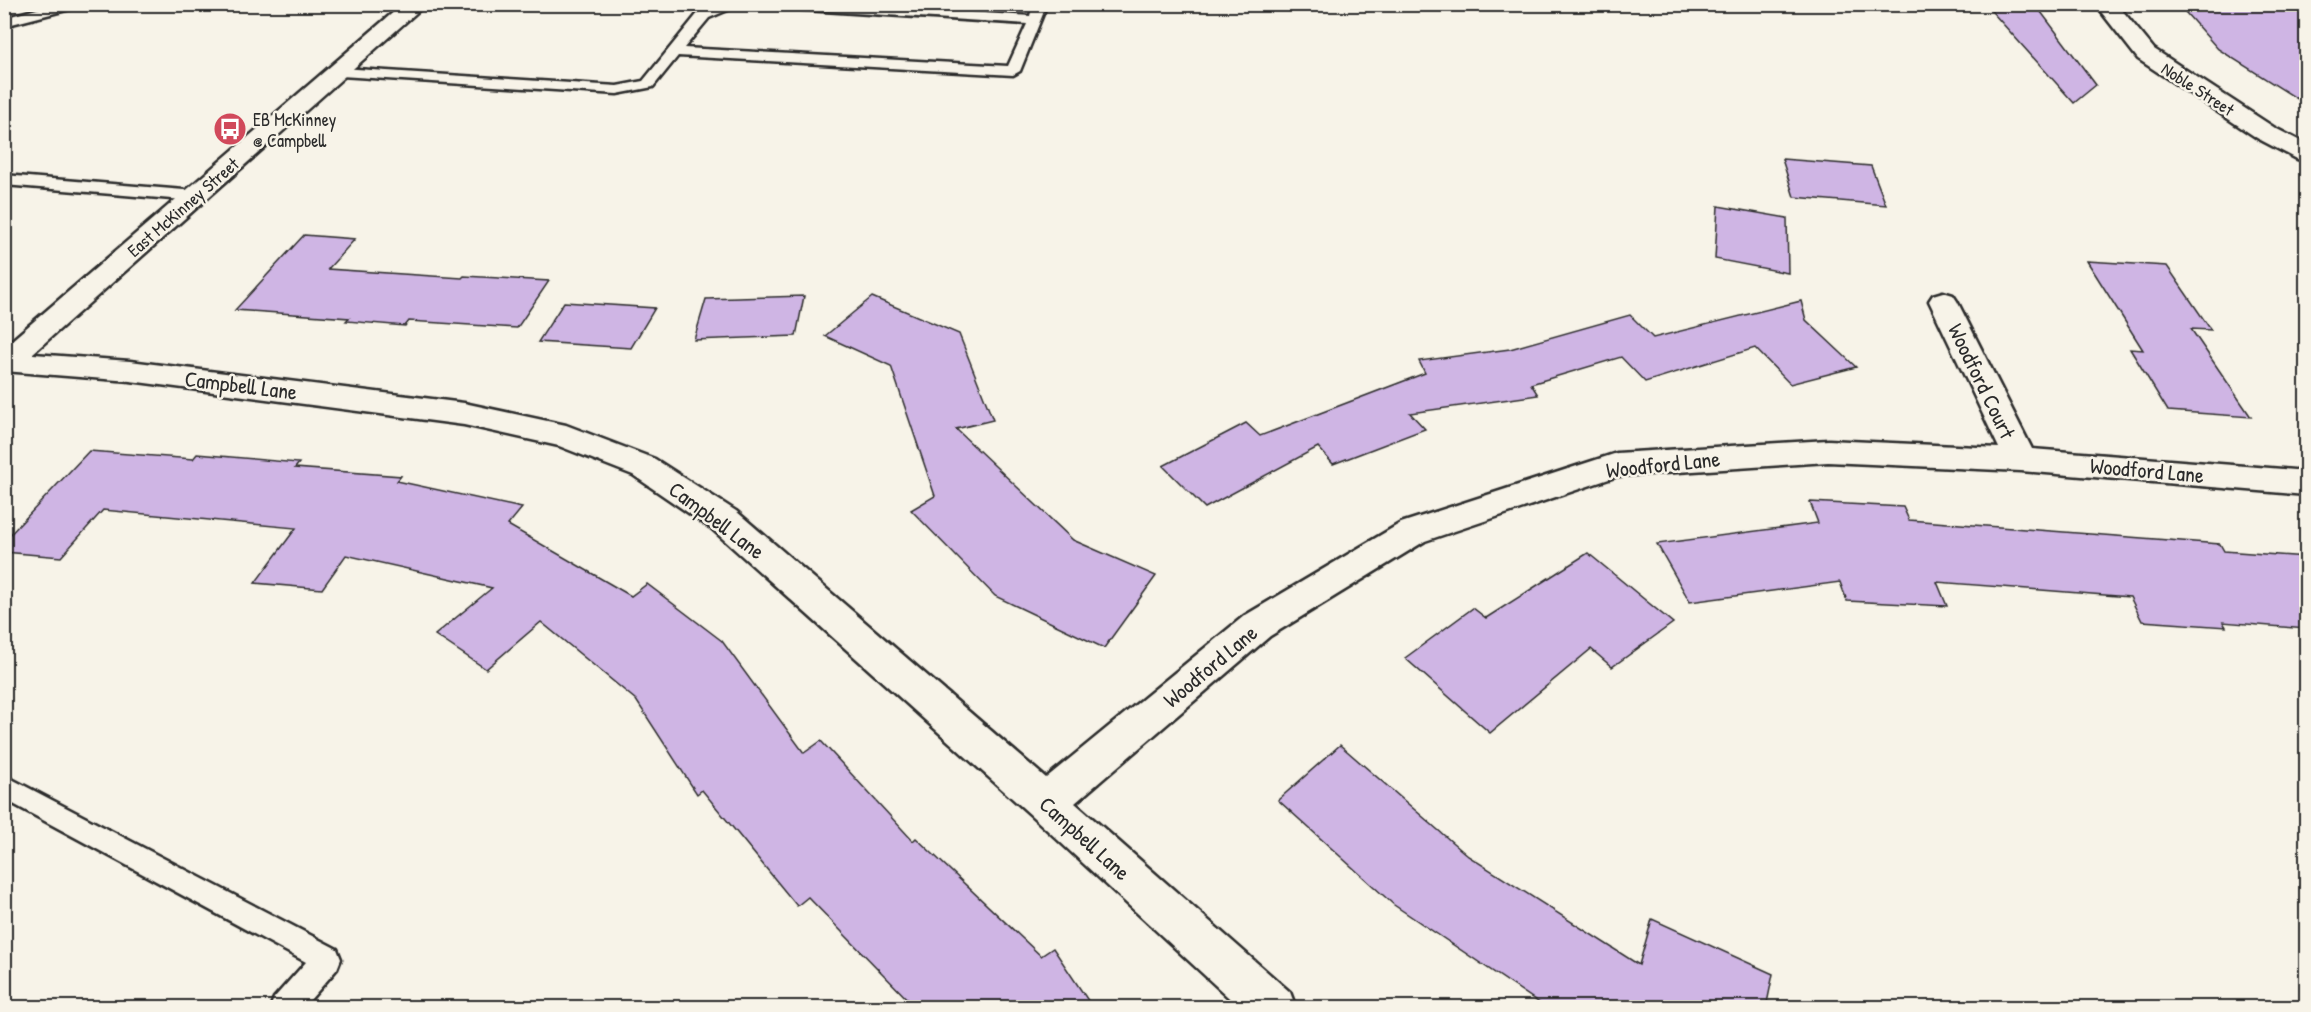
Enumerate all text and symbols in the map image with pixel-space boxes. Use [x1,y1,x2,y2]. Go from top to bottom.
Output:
street label: Noble Street [2157,56,2240,122]
place label: EB McKinney @ Campbell [253,107,337,153]
bus stop icon: EB McKinney @ Campbell [212,111,248,147]
street label: East McKinney Street [122,151,245,263]
street label: Woodford Court [1941,318,2023,444]
street label: Campbell Lane [183,363,299,407]
street label: Woodford Lane [1605,443,1722,485]
street label: Woodford Lane [2089,450,2205,490]
street label: Campbell Lane [663,474,771,566]
street label: Woodford Lane [1157,618,1264,714]
street label: Campbell Lane [1033,789,1137,887]

